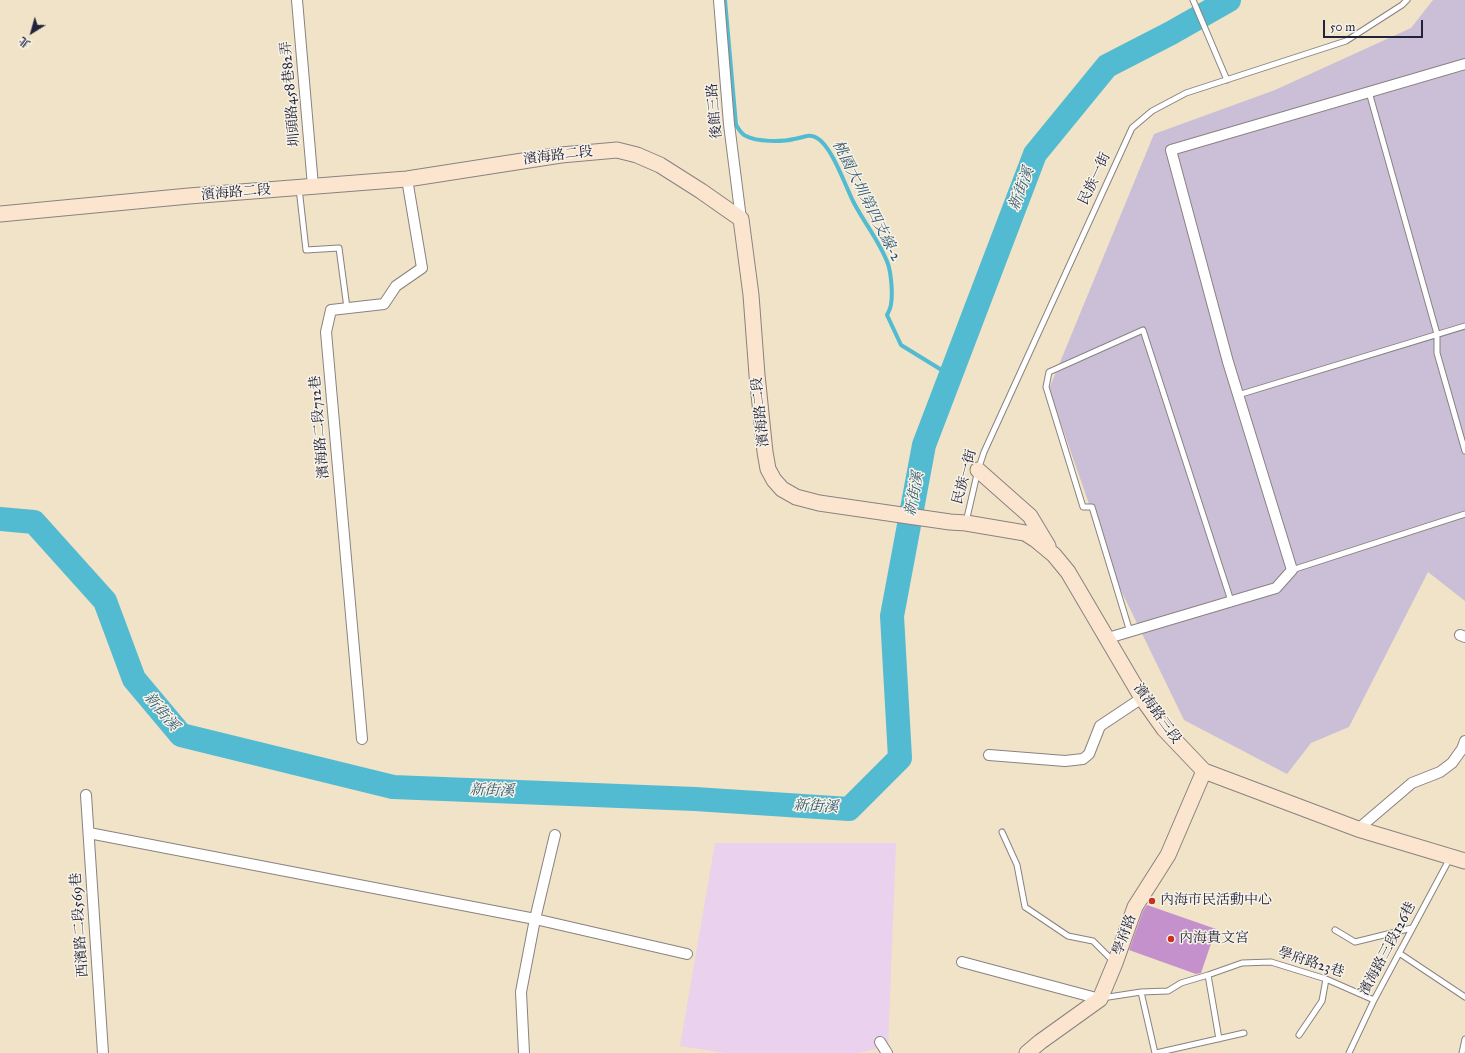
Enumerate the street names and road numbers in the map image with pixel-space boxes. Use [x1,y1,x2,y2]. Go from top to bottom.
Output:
street label: 圳頭路458巷82弄 [278,40,304,148]
street label: 後館三路 [704,82,726,140]
street label: 濱海路二段 [522,143,594,169]
street label: 民族一街 [1076,150,1114,208]
street label: 濱海路二段 [200,182,272,204]
street label: 濱海路二段712巷 [307,375,333,479]
street label: 濱海路二段 [749,376,773,448]
street label: 民族一街 [950,448,980,506]
street label: 濱海路三段 [1130,681,1184,747]
street label: 西濱路二段569巷 [68,872,92,978]
street label: 濱海路三段126巷 [1356,899,1420,999]
street label: 學府路 [1110,912,1140,958]
street label: 學府路23巷 [1276,944,1346,982]

